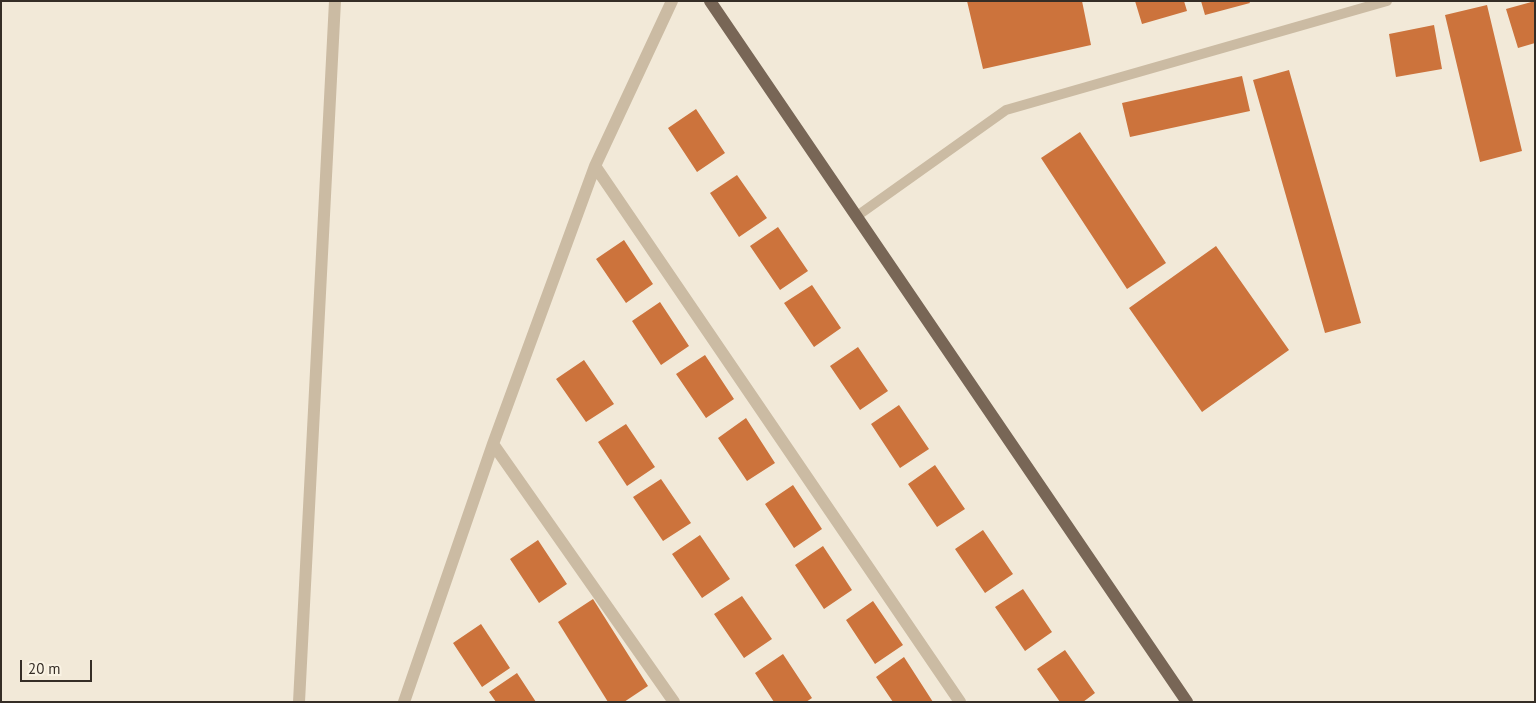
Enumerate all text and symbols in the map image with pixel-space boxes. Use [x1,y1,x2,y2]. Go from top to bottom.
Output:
scale bar [22,650,95,682]
text: 20 m [28,659,61,678]

